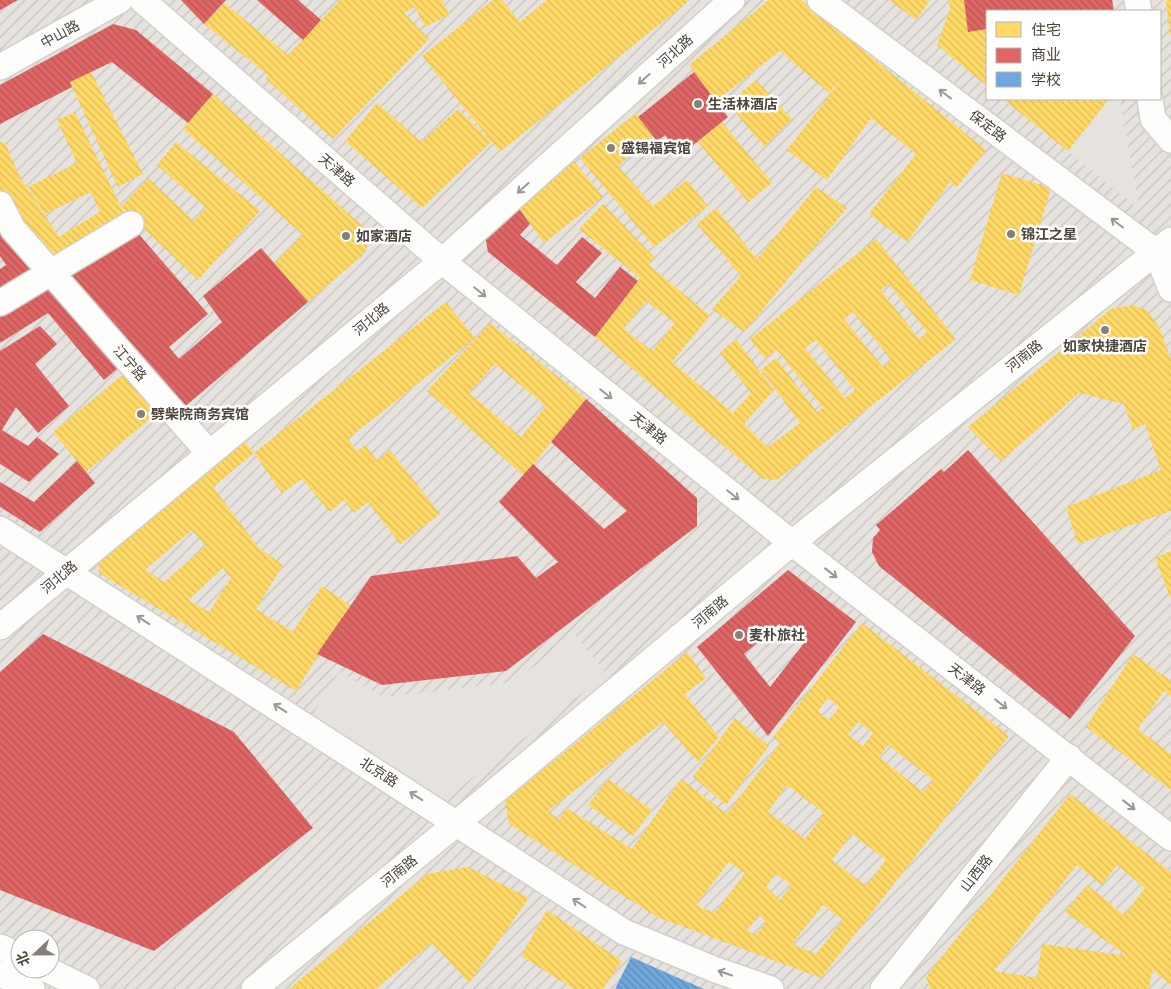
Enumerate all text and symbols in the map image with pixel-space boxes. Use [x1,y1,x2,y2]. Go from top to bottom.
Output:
legend [986,10,1161,100]
street label: 中山路 [38,17,82,51]
text: 住宅 [1031,21,1061,39]
street label: 河北路 [654,31,696,71]
text: 商业 [1031,46,1061,64]
text: 学校 [1031,71,1061,89]
one-way arrow [637,74,650,85]
one-way arrow [939,88,952,99]
place label: 生活林酒店 [708,96,778,112]
marker: 生活林酒店 [692,98,704,110]
street label: 保定路 [966,107,1010,145]
place label: 盛锡福宾馆 [621,140,691,156]
marker: 盛锡福宾馆 [605,142,617,154]
street label: 天津路 [316,150,358,190]
one-way arrow [516,182,529,194]
one-way arrow [1110,218,1124,228]
place label: 锦江之星 [1021,226,1077,242]
place label: 如家酒店 [356,228,412,244]
marker: 锦江之星 [1005,228,1017,240]
marker: 如家酒店 [340,230,352,242]
one-way arrow [473,286,486,297]
street label: 河北路 [350,299,392,339]
marker: 如家快捷酒店 [1099,324,1111,336]
street label: 河南路 [1003,337,1045,375]
place label: 如家快捷酒店 [1063,338,1147,354]
street label: 江宁路 [110,342,150,384]
one-way arrow [600,388,613,399]
place label: 劈柴院商务宾馆 [151,406,249,422]
marker: 劈柴院商务宾馆 [135,408,147,420]
street label: 天津路 [628,409,670,447]
one-way arrow [726,490,739,501]
street label: 河北路 [38,557,80,597]
one-way arrow [824,568,838,578]
street label: 河南路 [689,592,731,632]
one-way arrow [137,615,151,625]
place label: 麦朴旅社 [749,627,805,643]
marker: 麦朴旅社 [733,629,745,641]
street label: 天津路 [946,660,988,698]
one-way arrow [994,699,1007,710]
one-way arrow [273,703,287,713]
street label: 北京路 [357,754,401,790]
one-way arrow [410,791,424,801]
one-way arrow [1122,799,1135,810]
street label: 河南路 [378,852,420,890]
street label: 山西路 [957,852,995,894]
one-way arrow [572,897,586,908]
north arrow [10,929,60,979]
text: 北 [13,949,33,968]
one-way arrow [718,968,733,977]

